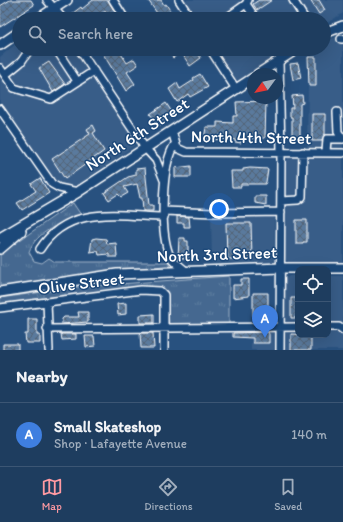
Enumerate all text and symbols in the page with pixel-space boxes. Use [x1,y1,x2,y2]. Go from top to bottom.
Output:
search box [12,12,331,56]
icon: search [26,23,48,45]
text: Search here [58,25,133,43]
north arrow [247,68,283,104]
street label: North 6th Street [82,93,193,175]
street label: North 4th Street [191,126,312,148]
your location [209,199,229,219]
street label: North 3rd Street [157,242,278,266]
map controls [295,266,331,338]
button: locate [295,266,331,302]
street label: Olive Street [37,268,126,298]
button: layers [295,302,331,338]
pin: A [252,305,278,338]
text: Nearby [16,366,68,386]
text: Small Skateshop [54,418,161,436]
text: A [25,427,33,442]
text: 140 m [291,427,327,442]
text: Shop · Lafayette Avenue [54,436,187,451]
tab: Map [41,476,63,513]
tab: Directions [144,476,193,513]
tab: Saved [274,476,302,513]

